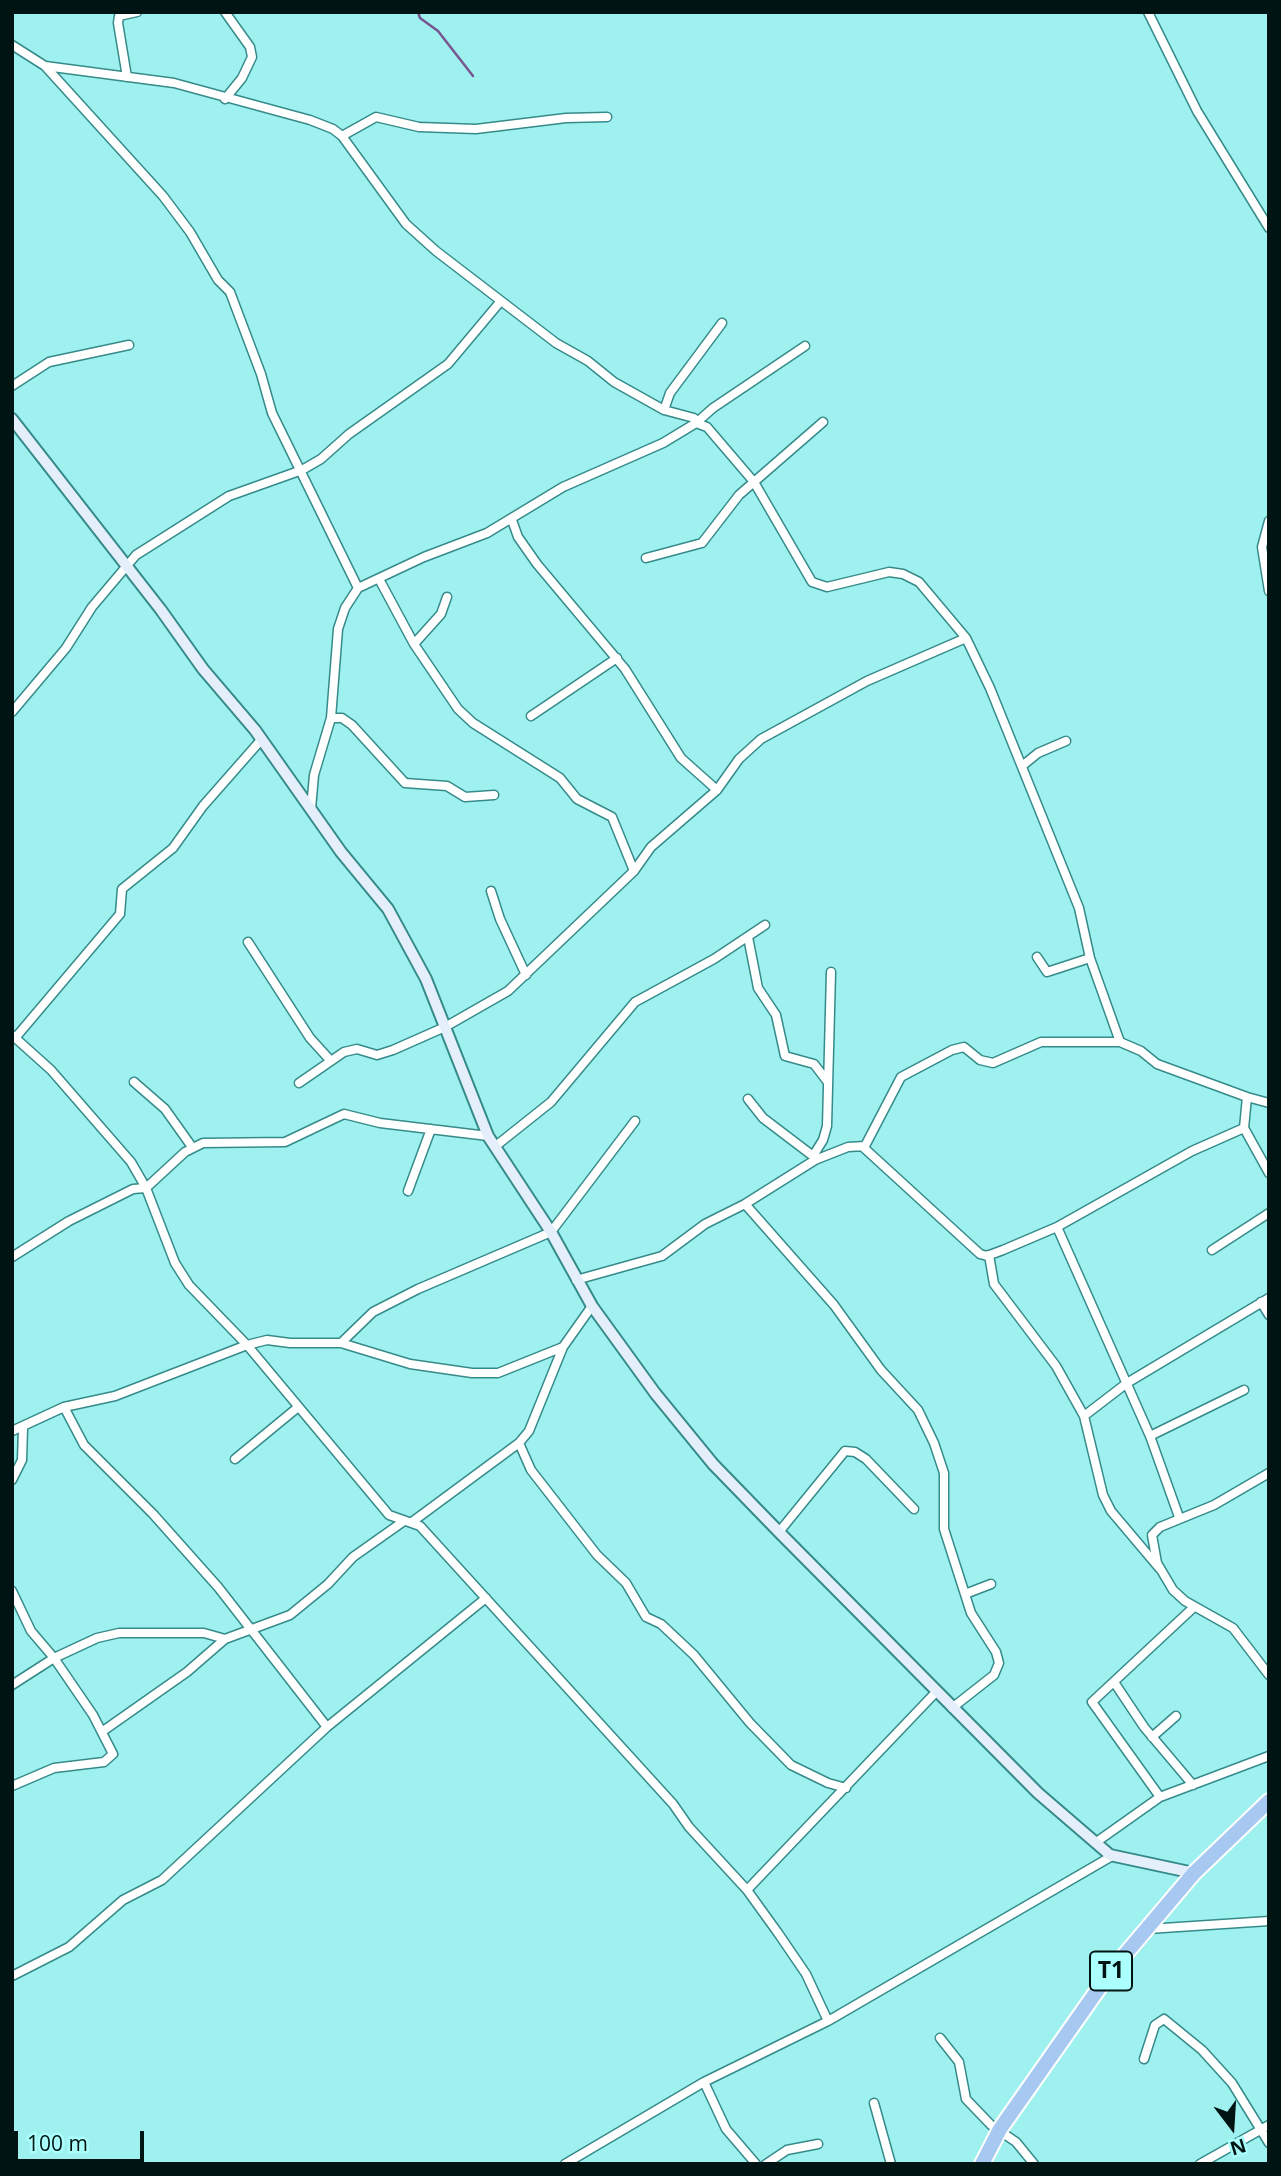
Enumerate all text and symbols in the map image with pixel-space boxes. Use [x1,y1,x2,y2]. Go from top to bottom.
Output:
road number: T1 [1090,1952,1132,1990]
north arrow [1197,2092,1267,2162]
scale bar [18,2116,147,2160]
text: 100 m [27,2129,88,2157]
text: N [1227,2132,1249,2162]

